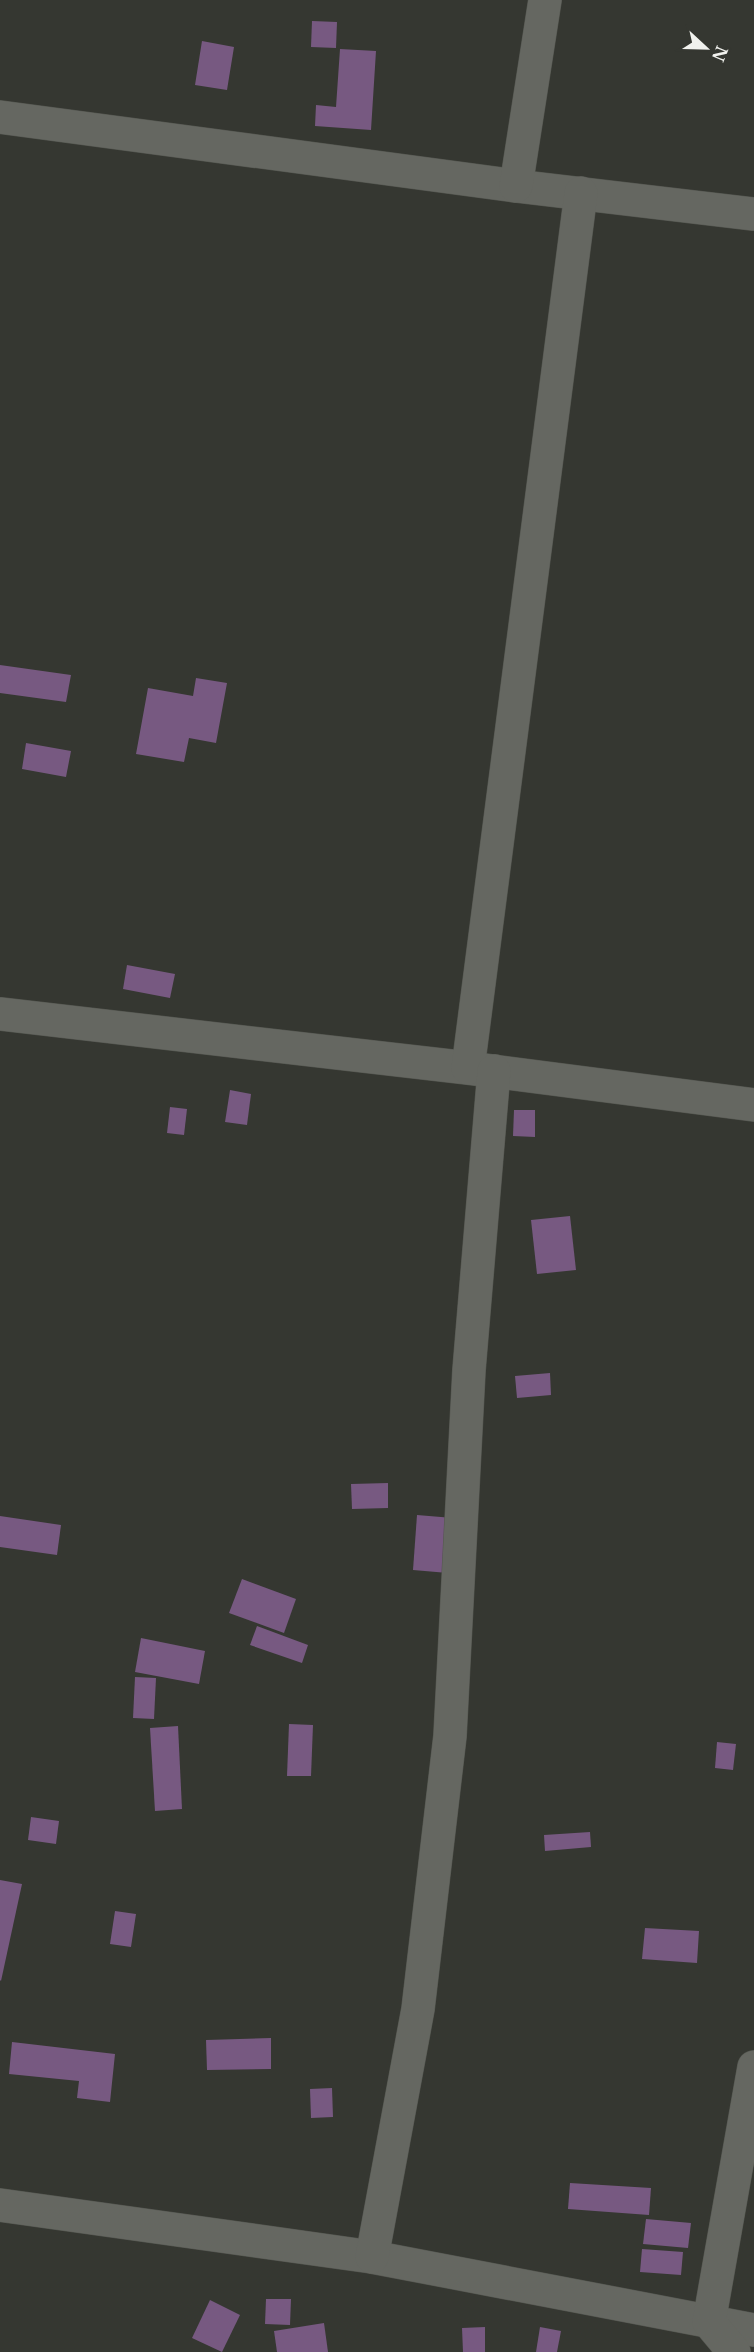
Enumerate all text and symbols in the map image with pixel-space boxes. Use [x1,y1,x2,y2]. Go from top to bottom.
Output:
north arrow [676,18,736,78]
text: N [708,43,732,64]

